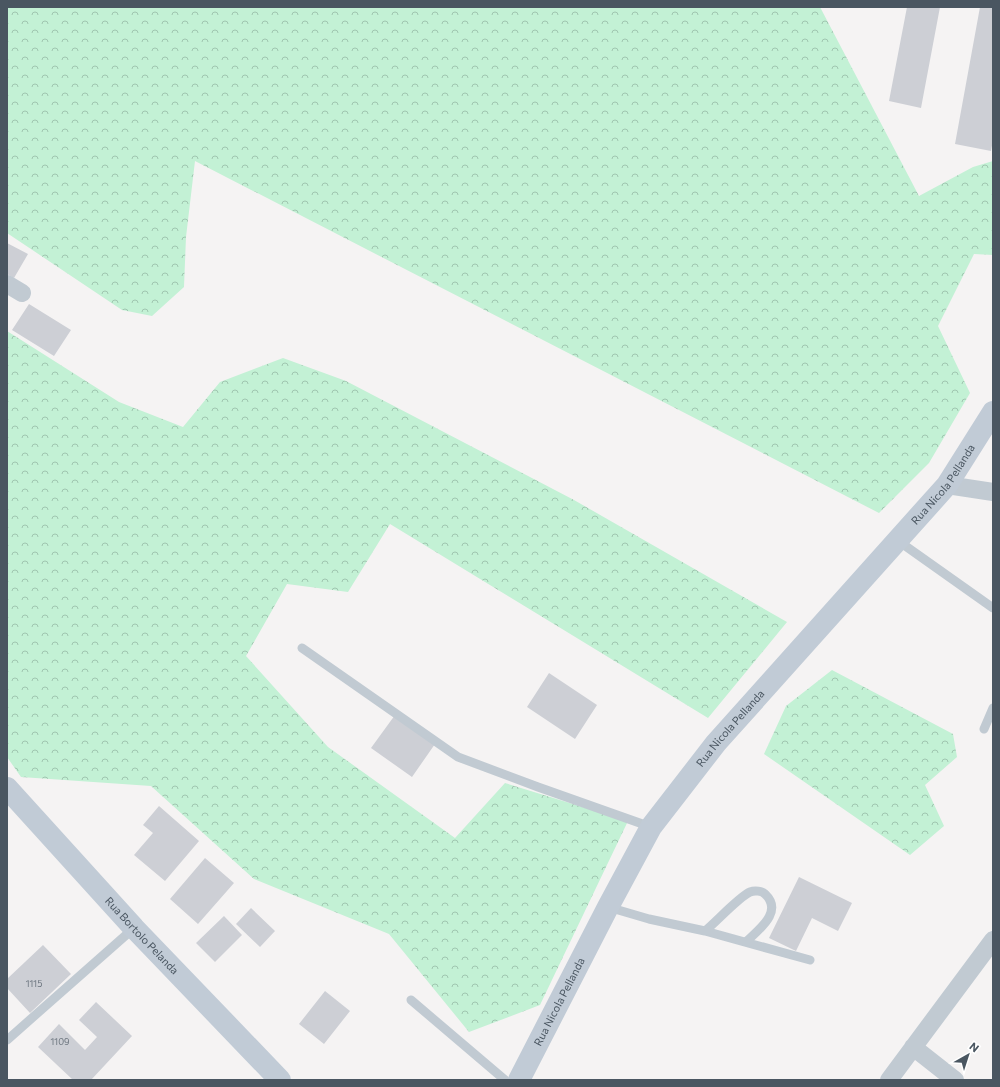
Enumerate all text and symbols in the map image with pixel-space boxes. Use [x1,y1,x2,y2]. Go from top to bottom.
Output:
street label: Rua Nicola Pellanda [908,442,977,527]
street label: Rua Nicola Pellanda [693,687,767,769]
street label: Rua Bortolo Pelanda [103,894,182,977]
street label: Rua Nicola Pellanda [531,955,587,1048]
house number: 1115 [26,978,42,989]
north arrow [948,1035,988,1075]
house number: 1109 [50,1036,70,1047]
text: N [967,1039,982,1054]

